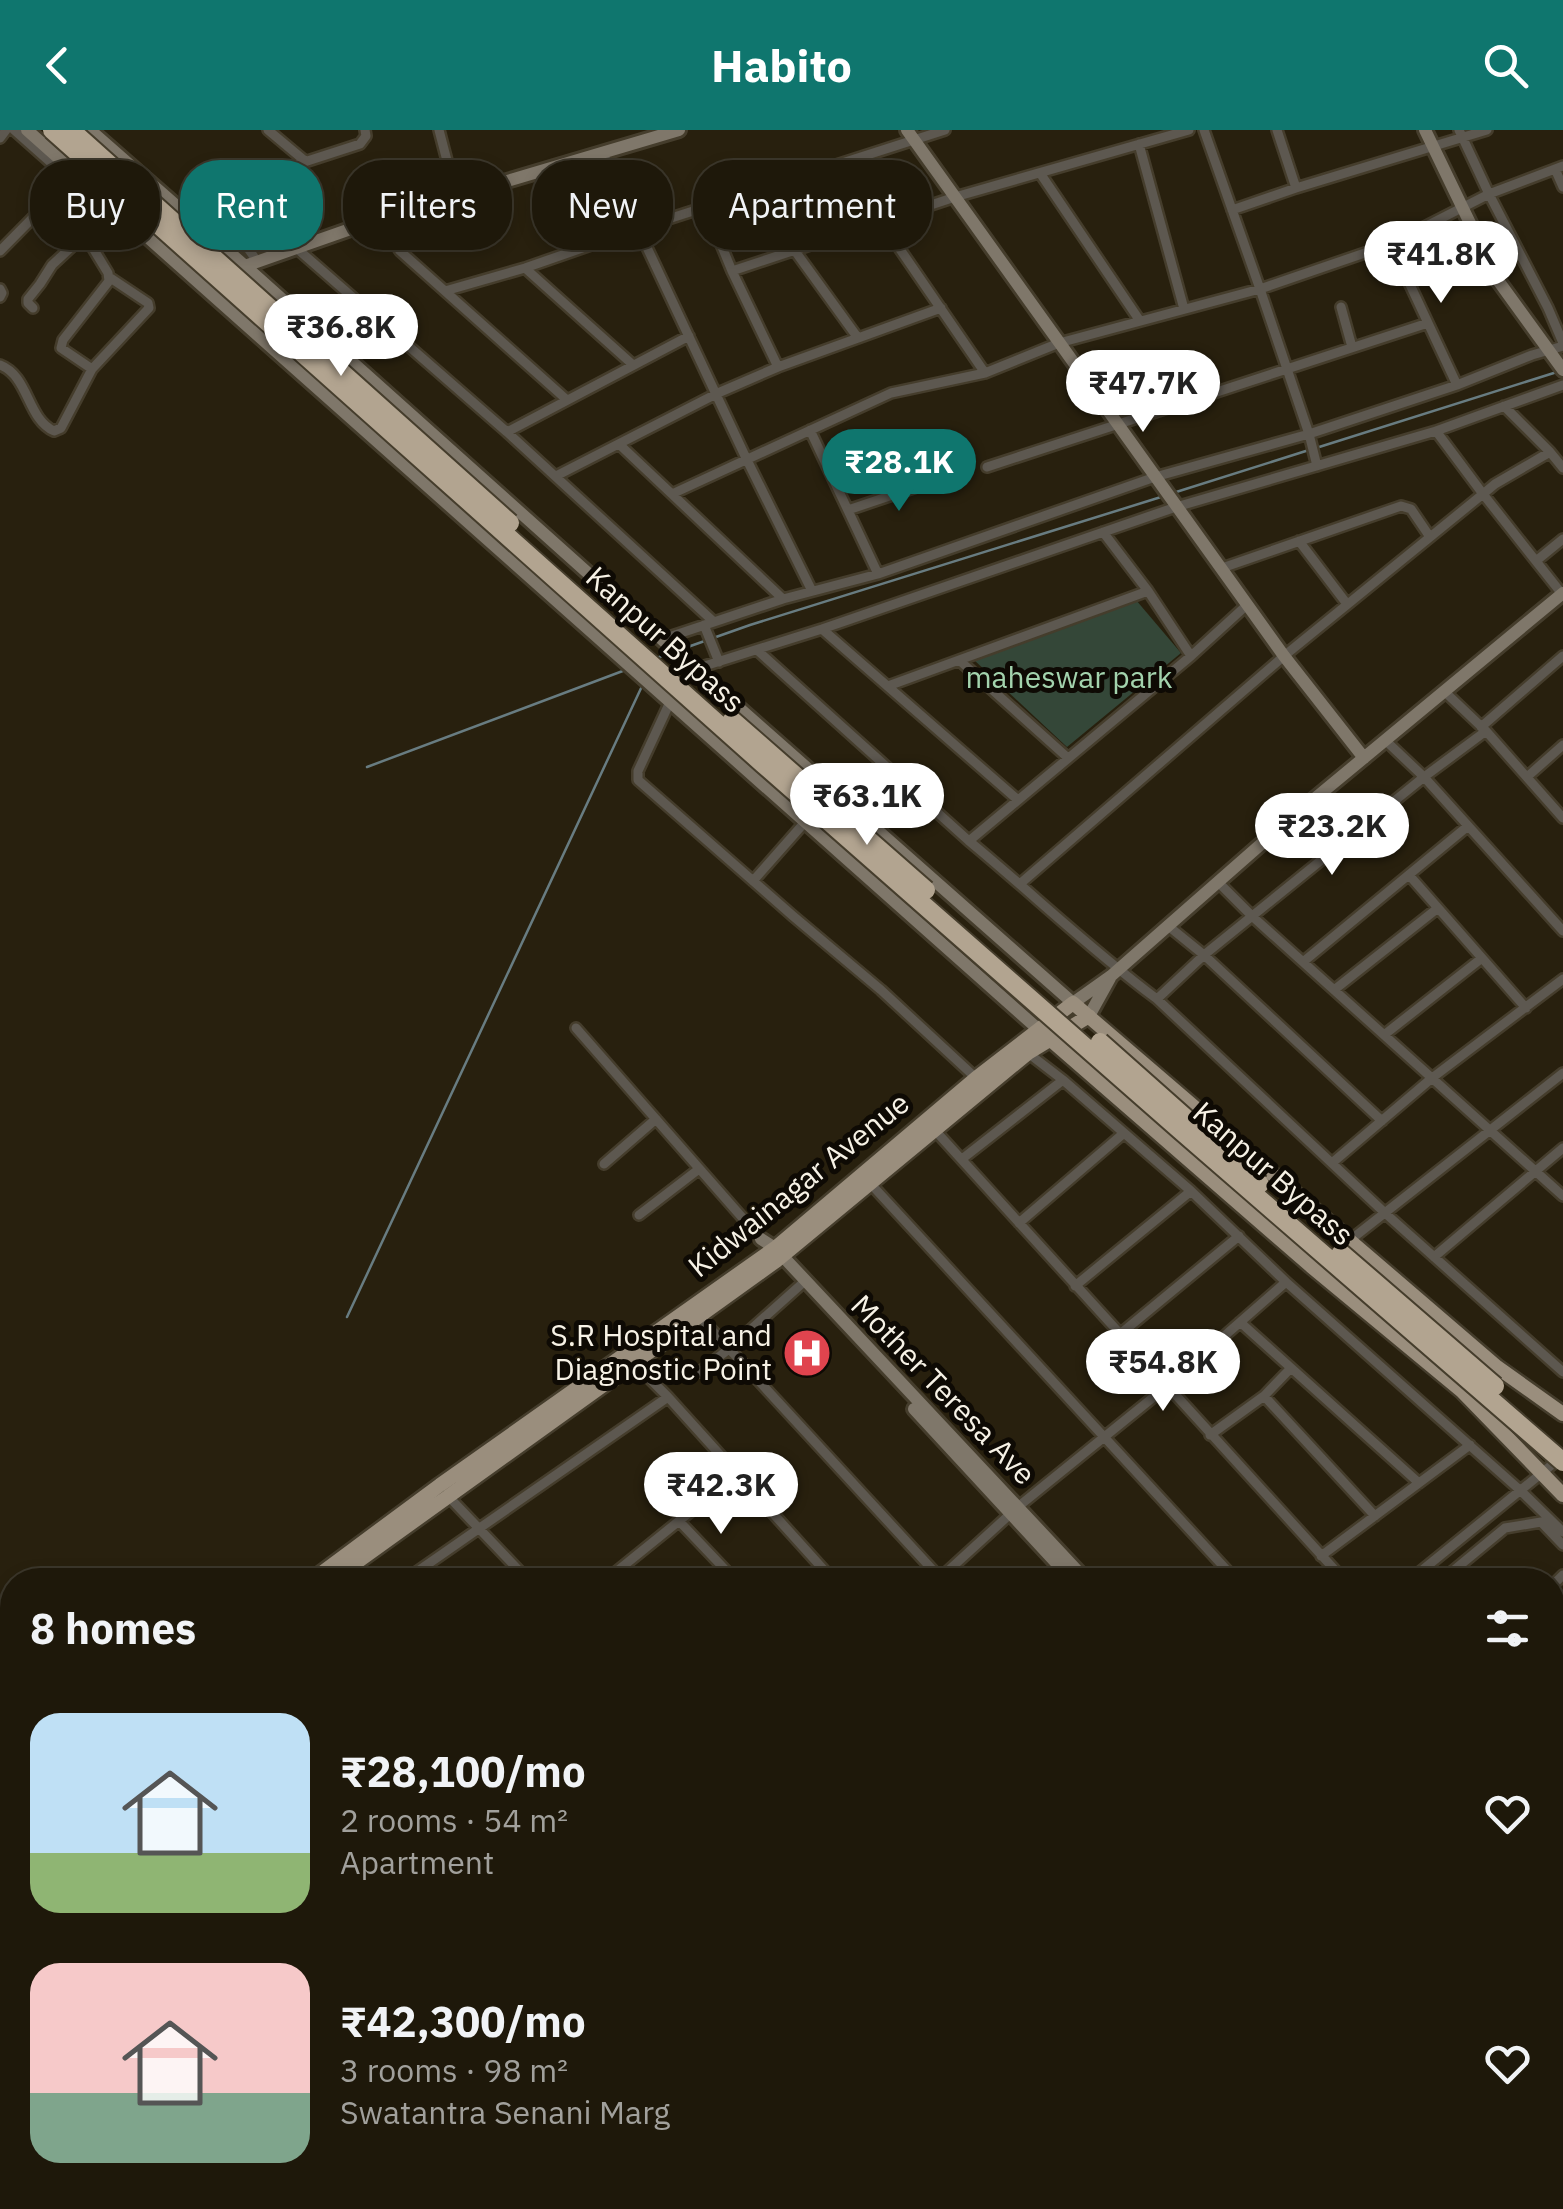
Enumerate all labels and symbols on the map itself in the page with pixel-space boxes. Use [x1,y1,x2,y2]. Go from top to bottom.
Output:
pin: ₹41.8K [1360,221,1522,306]
pin: ₹36.8K [260,294,422,379]
pin: ₹47.7K [1062,350,1224,435]
pin: ₹28.1K [818,429,980,514]
street label: Kanpur Bypass [578,557,754,721]
park label: maheswar park [965,657,1173,696]
pin: ₹63.1K [786,763,948,848]
pin: ₹23.2K [1251,793,1413,878]
street label: Kidwainagar Avenue [680,1083,917,1285]
street label: Kanpur Bypass [1185,1092,1363,1253]
street label: Mother Teresa Ave [843,1286,1045,1492]
place label: S.R Hospital and Diagnostic Point [550,1315,772,1388]
hospital icon: S.R Hospital and Diagnostic Point [781,1327,833,1379]
pin: ₹54.8K [1082,1329,1244,1414]
pin: ₹42.3K [640,1452,802,1537]

